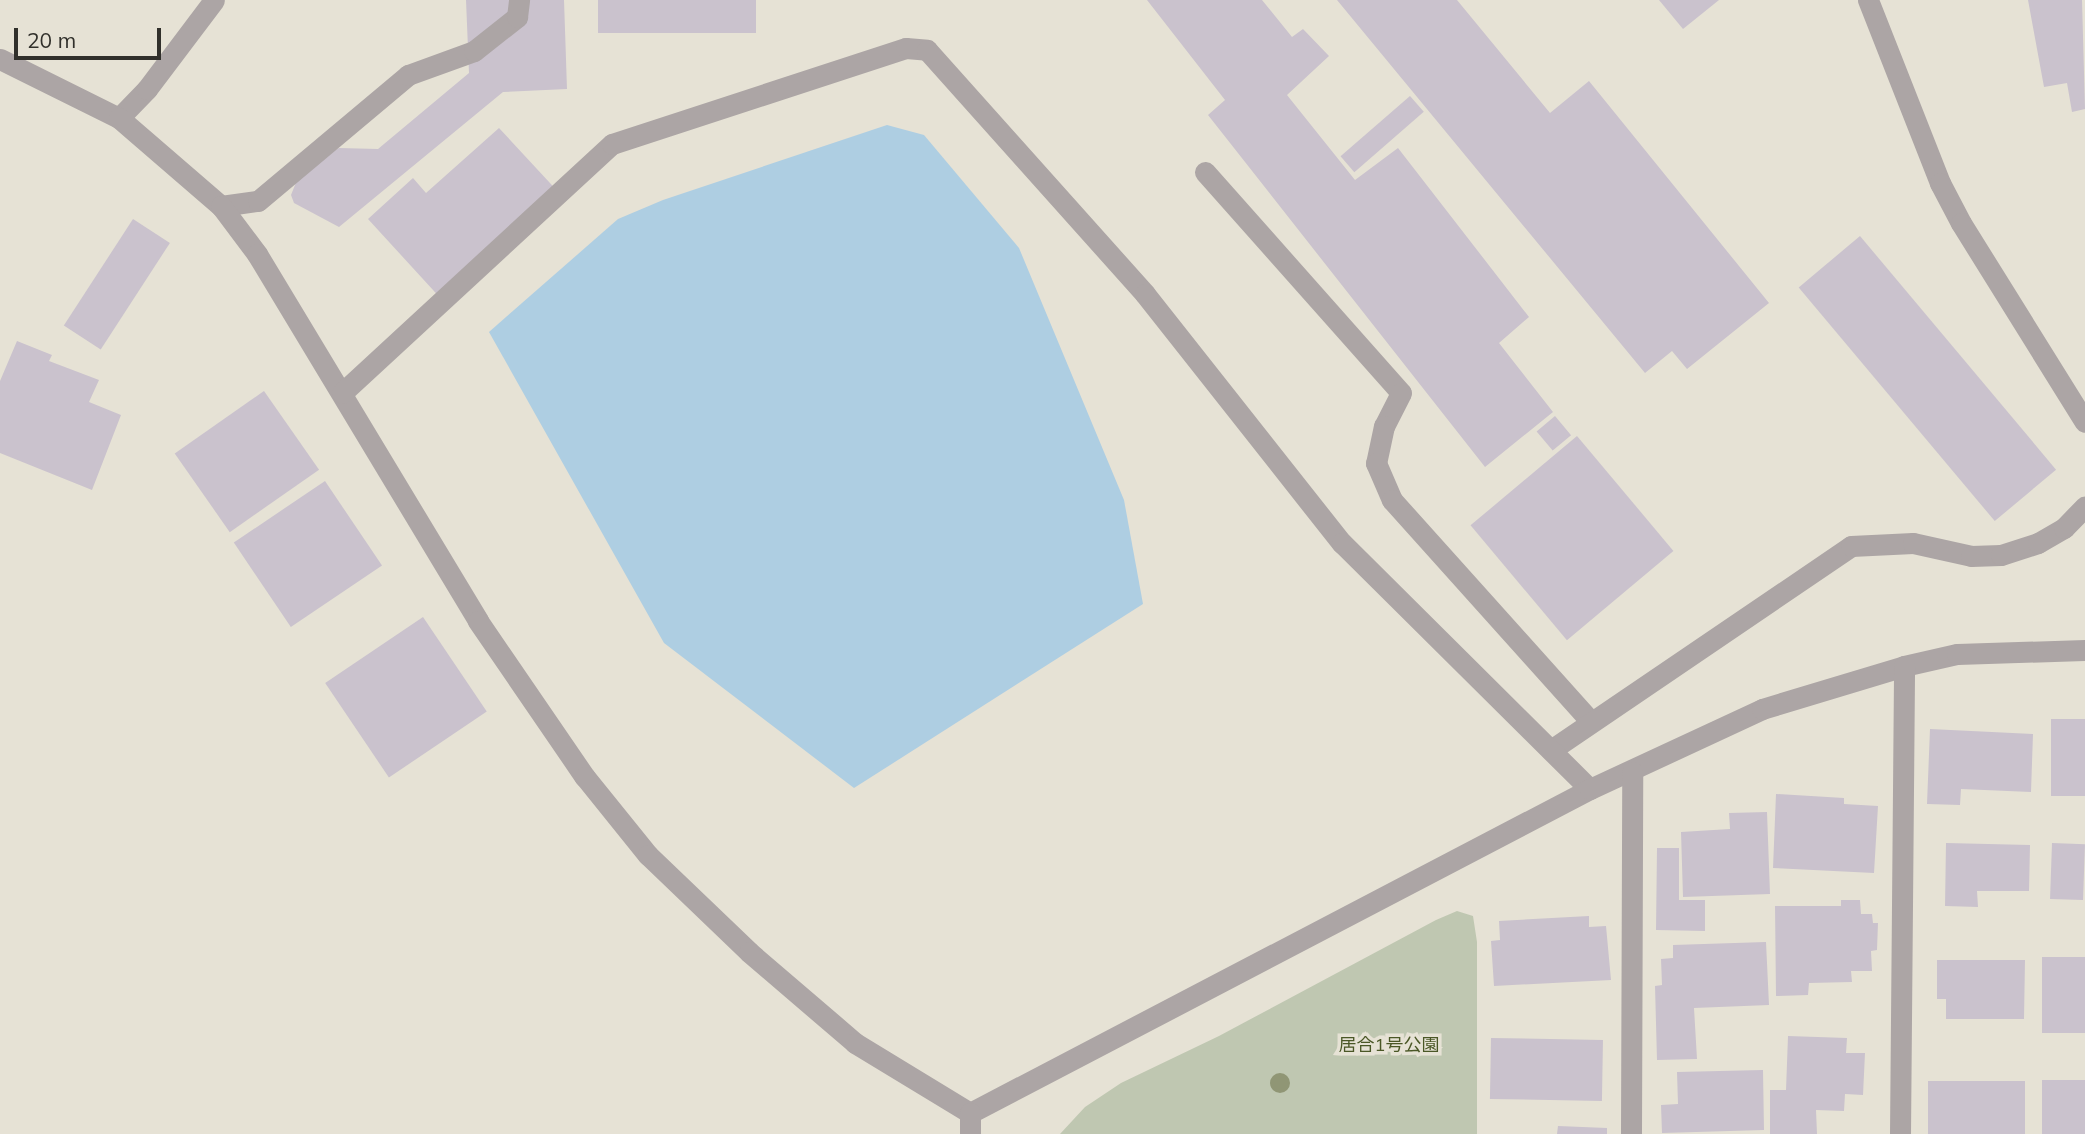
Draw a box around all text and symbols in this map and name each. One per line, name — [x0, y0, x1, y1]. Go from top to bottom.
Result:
scale bar — [18, 14, 164, 58]
text: 20 m — [27, 27, 76, 53]
park label: 居合1号公園 — [1339, 1034, 1439, 1056]

